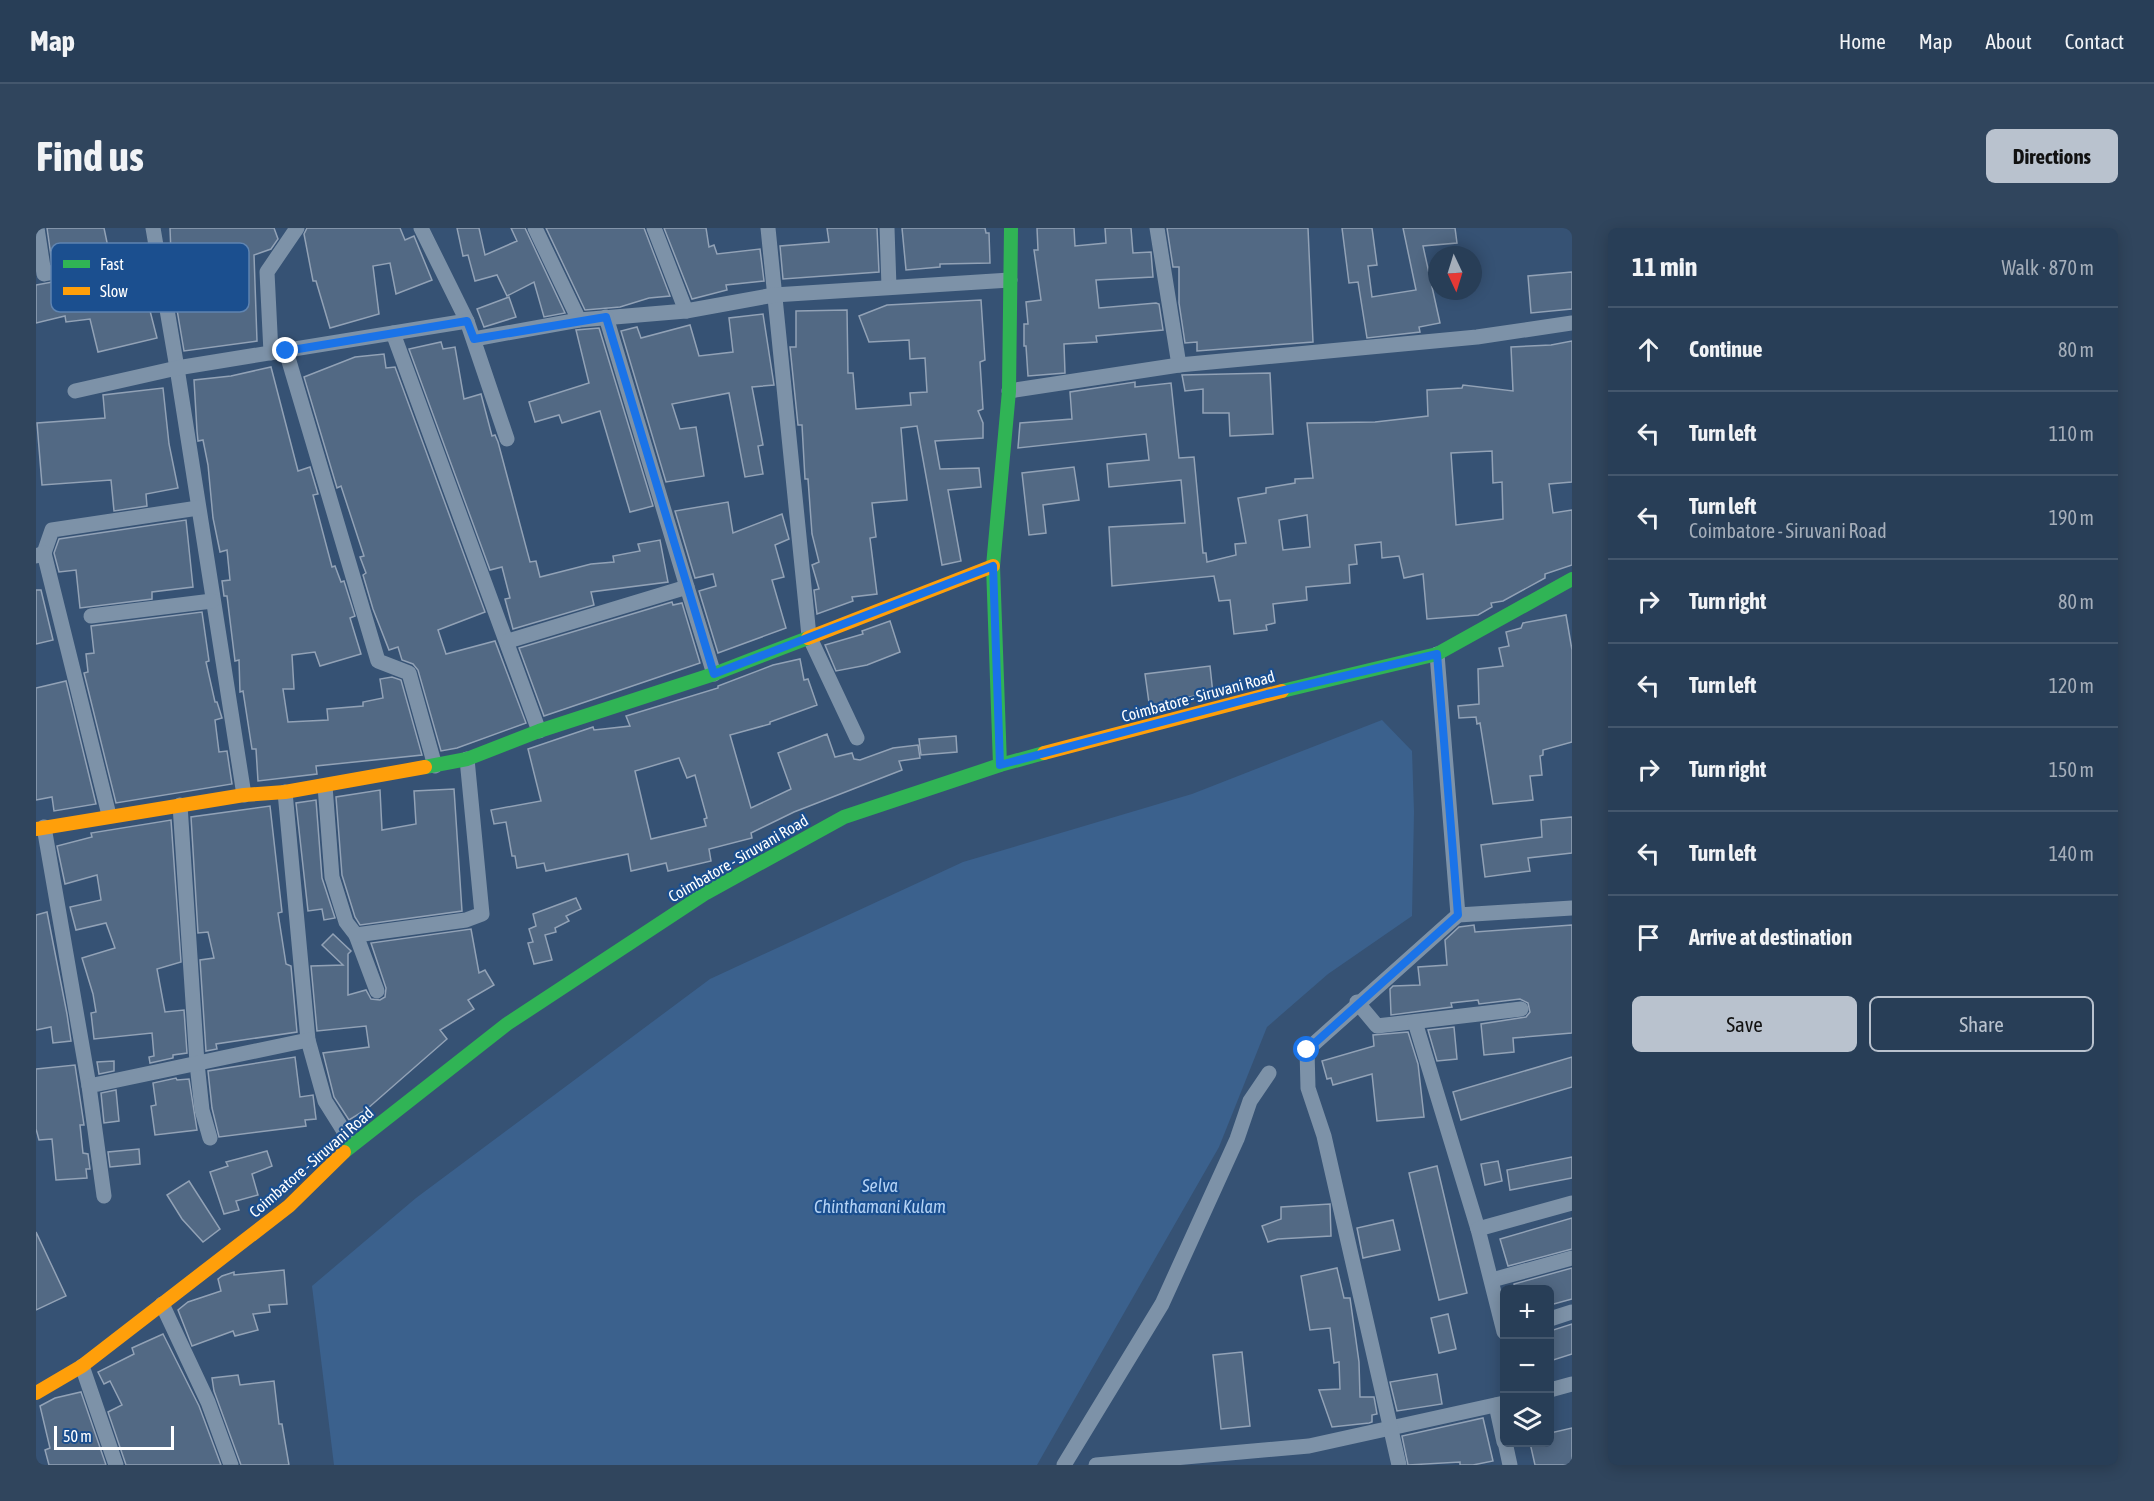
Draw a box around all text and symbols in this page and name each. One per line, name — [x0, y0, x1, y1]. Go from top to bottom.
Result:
text: Map — [30, 25, 75, 57]
text: Home — [1839, 29, 1886, 53]
text: Map — [1919, 29, 1953, 53]
text: About — [1986, 29, 2032, 53]
text: Contact — [2065, 29, 2124, 53]
button: Directions — [1986, 129, 2118, 183]
text: Find us — [36, 132, 144, 180]
legend — [51, 243, 249, 312]
north arrow — [1428, 246, 1482, 300]
text: 11 min — [1632, 252, 1697, 282]
text: Fast — [100, 255, 124, 273]
text: Walk · 870 m — [2002, 256, 2094, 279]
text: Slow — [100, 282, 128, 300]
icon: ahead — [1632, 333, 1665, 366]
text: Continue — [1689, 336, 1763, 362]
route end — [272, 337, 298, 363]
text: 80 m — [2058, 338, 2094, 361]
icon: left — [1632, 417, 1665, 450]
text: Turn left — [1689, 420, 1756, 446]
text: 110 m — [2049, 422, 2094, 445]
text: Turn left — [1689, 493, 1756, 519]
icon: left — [1632, 501, 1665, 534]
text: 190 m — [2049, 506, 2094, 529]
text: Coimbatore - Siruvani Road — [1689, 519, 1887, 542]
icon: right — [1632, 585, 1665, 618]
text: Turn right — [1689, 588, 1766, 614]
text: 80 m — [2058, 590, 2094, 613]
street label: Coimbatore - Siruvani Road — [1119, 667, 1277, 725]
icon: left — [1632, 669, 1665, 702]
text: Turn left — [1689, 672, 1756, 698]
text: 120 m — [2049, 674, 2094, 697]
icon: right — [1632, 753, 1665, 786]
text: Turn right — [1689, 756, 1766, 782]
text: 150 m — [2049, 758, 2094, 781]
street label: Coimbatore - Siruvani Road — [665, 811, 811, 905]
icon: left — [1632, 837, 1665, 870]
text: Turn left — [1689, 840, 1756, 866]
text: 140 m — [2049, 842, 2094, 865]
icon: arrive — [1632, 921, 1665, 954]
text: Arrive at destination — [1689, 924, 1852, 950]
button: Save — [1632, 996, 1857, 1052]
button: Share — [1869, 996, 2094, 1052]
route start — [1293, 1036, 1319, 1062]
street label: Coimbatore - Siruvani Road — [245, 1103, 377, 1221]
water label: Selva Chinthamani Kulam — [814, 1175, 946, 1217]
map controls — [1500, 1285, 1554, 1447]
button: + — [1500, 1285, 1554, 1339]
button: − — [1500, 1339, 1554, 1393]
button: layers — [1500, 1393, 1554, 1447]
scale bar — [54, 1423, 174, 1450]
text: 50 m — [63, 1427, 92, 1445]

